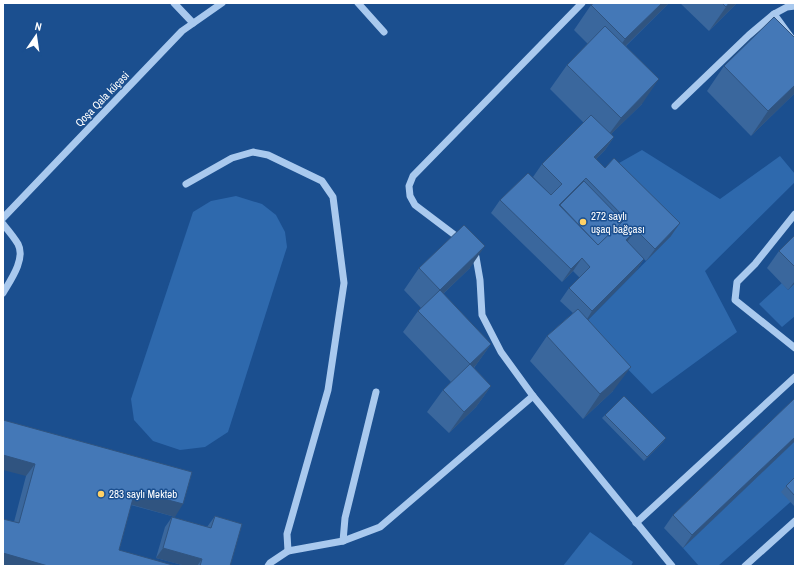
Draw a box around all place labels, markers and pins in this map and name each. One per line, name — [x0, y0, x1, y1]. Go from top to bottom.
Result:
place label: 272 saylı uşaq bağçası — [591, 209, 645, 236]
marker: 272 saylı uşaq bağçası — [578, 217, 588, 227]
place label: 283 saylı Məktəb — [109, 487, 177, 501]
marker: 283 saylı Məktəb — [96, 489, 106, 499]

